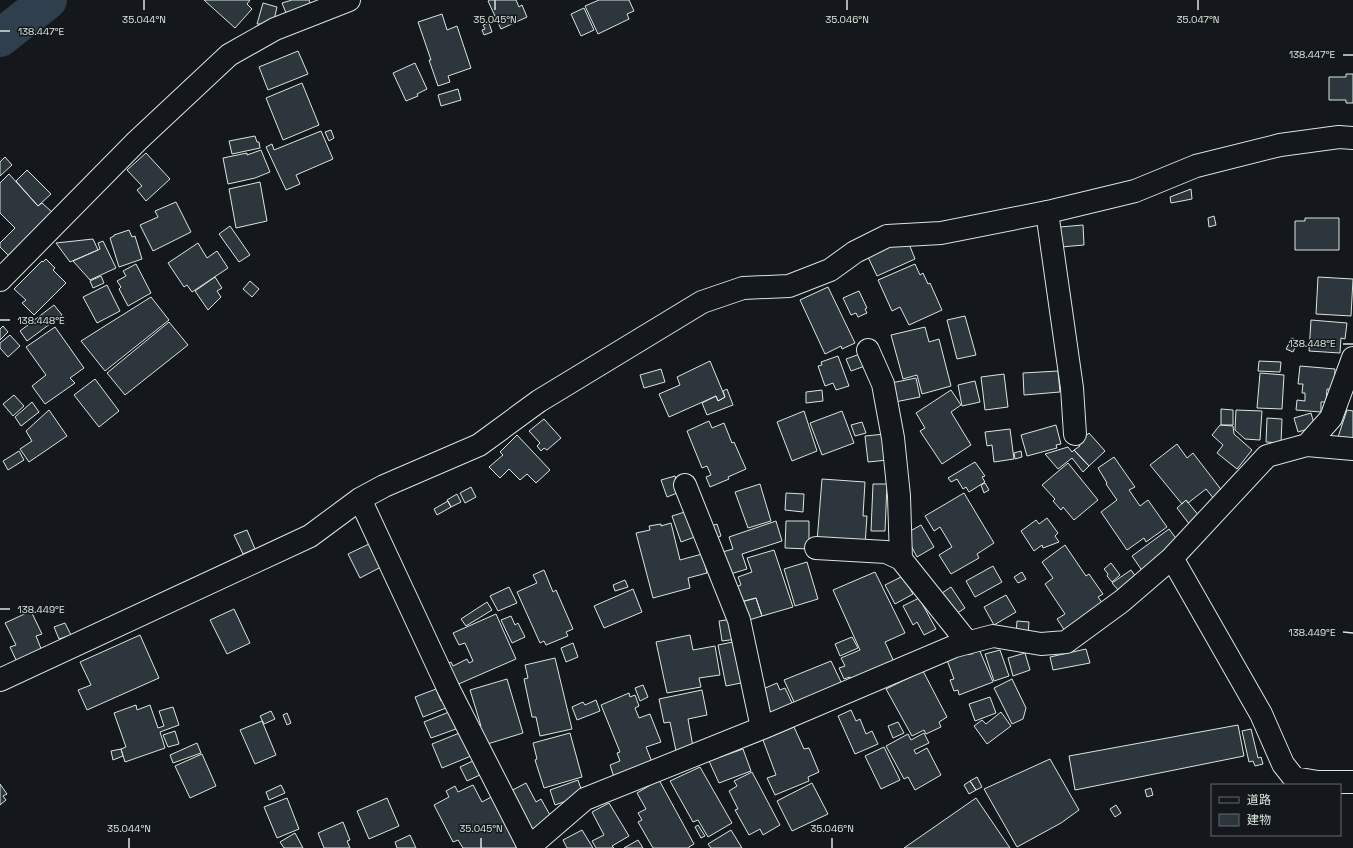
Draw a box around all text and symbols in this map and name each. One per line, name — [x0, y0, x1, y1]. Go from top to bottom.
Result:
text: 35.044°N — [122, 13, 166, 26]
text: 35.045°N — [473, 13, 517, 26]
text: 35.046°N — [825, 13, 869, 26]
text: 35.047°N — [1177, 13, 1219, 26]
text: 138.447°E — [18, 25, 64, 38]
text: 138.447°E — [1289, 48, 1335, 61]
text: 138.448°E — [17, 314, 65, 327]
text: 138.448°E — [1288, 337, 1336, 350]
text: 138.449°E — [17, 603, 65, 616]
text: 138.449°E — [1288, 626, 1336, 639]
legend — [1211, 784, 1341, 836]
text: 道路 — [1247, 792, 1271, 808]
text: 建物 — [1247, 812, 1271, 828]
text: 35.044°N — [107, 822, 151, 835]
text: 35.045°N — [459, 822, 503, 835]
text: 35.046°N — [810, 822, 854, 835]

